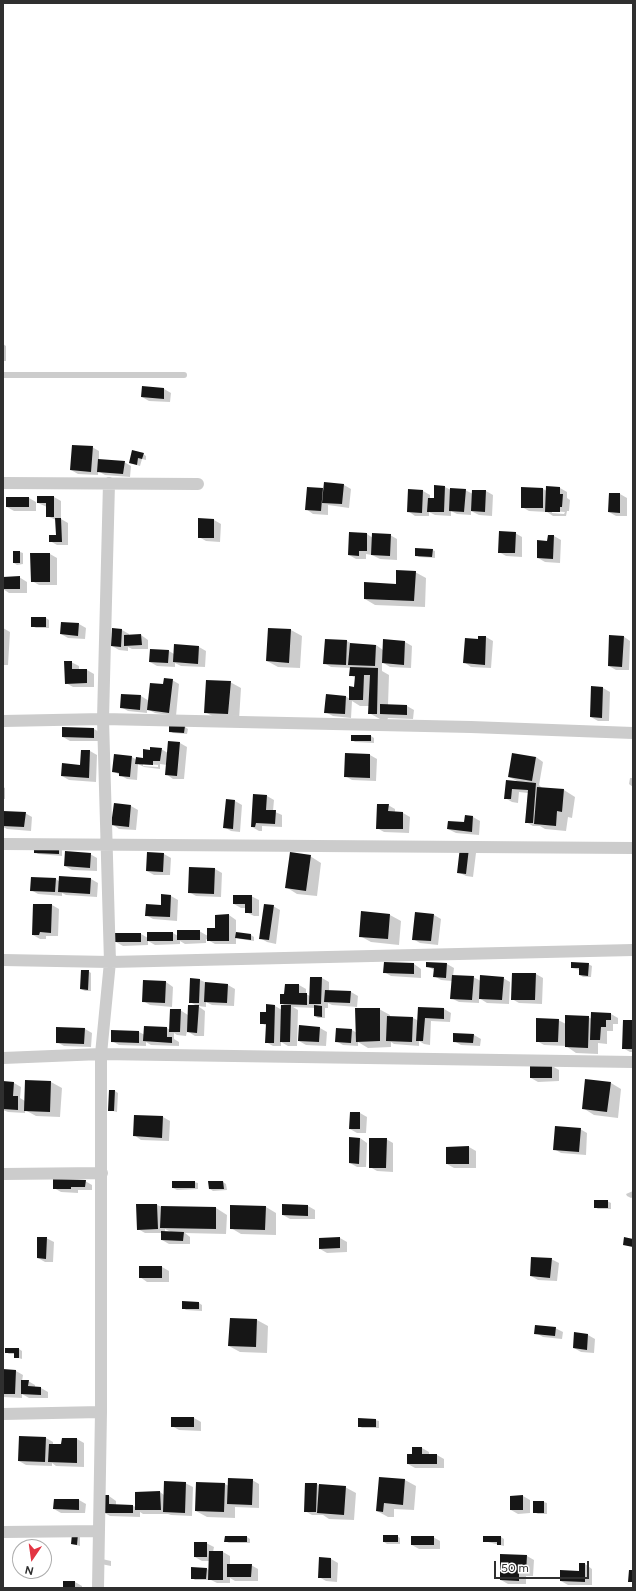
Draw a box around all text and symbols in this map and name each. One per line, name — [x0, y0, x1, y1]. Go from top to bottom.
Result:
north arrow — [12, 1539, 52, 1579]
scale bar — [496, 1553, 591, 1579]
text: 50 m — [501, 1561, 529, 1575]
text: N — [24, 1563, 35, 1577]

